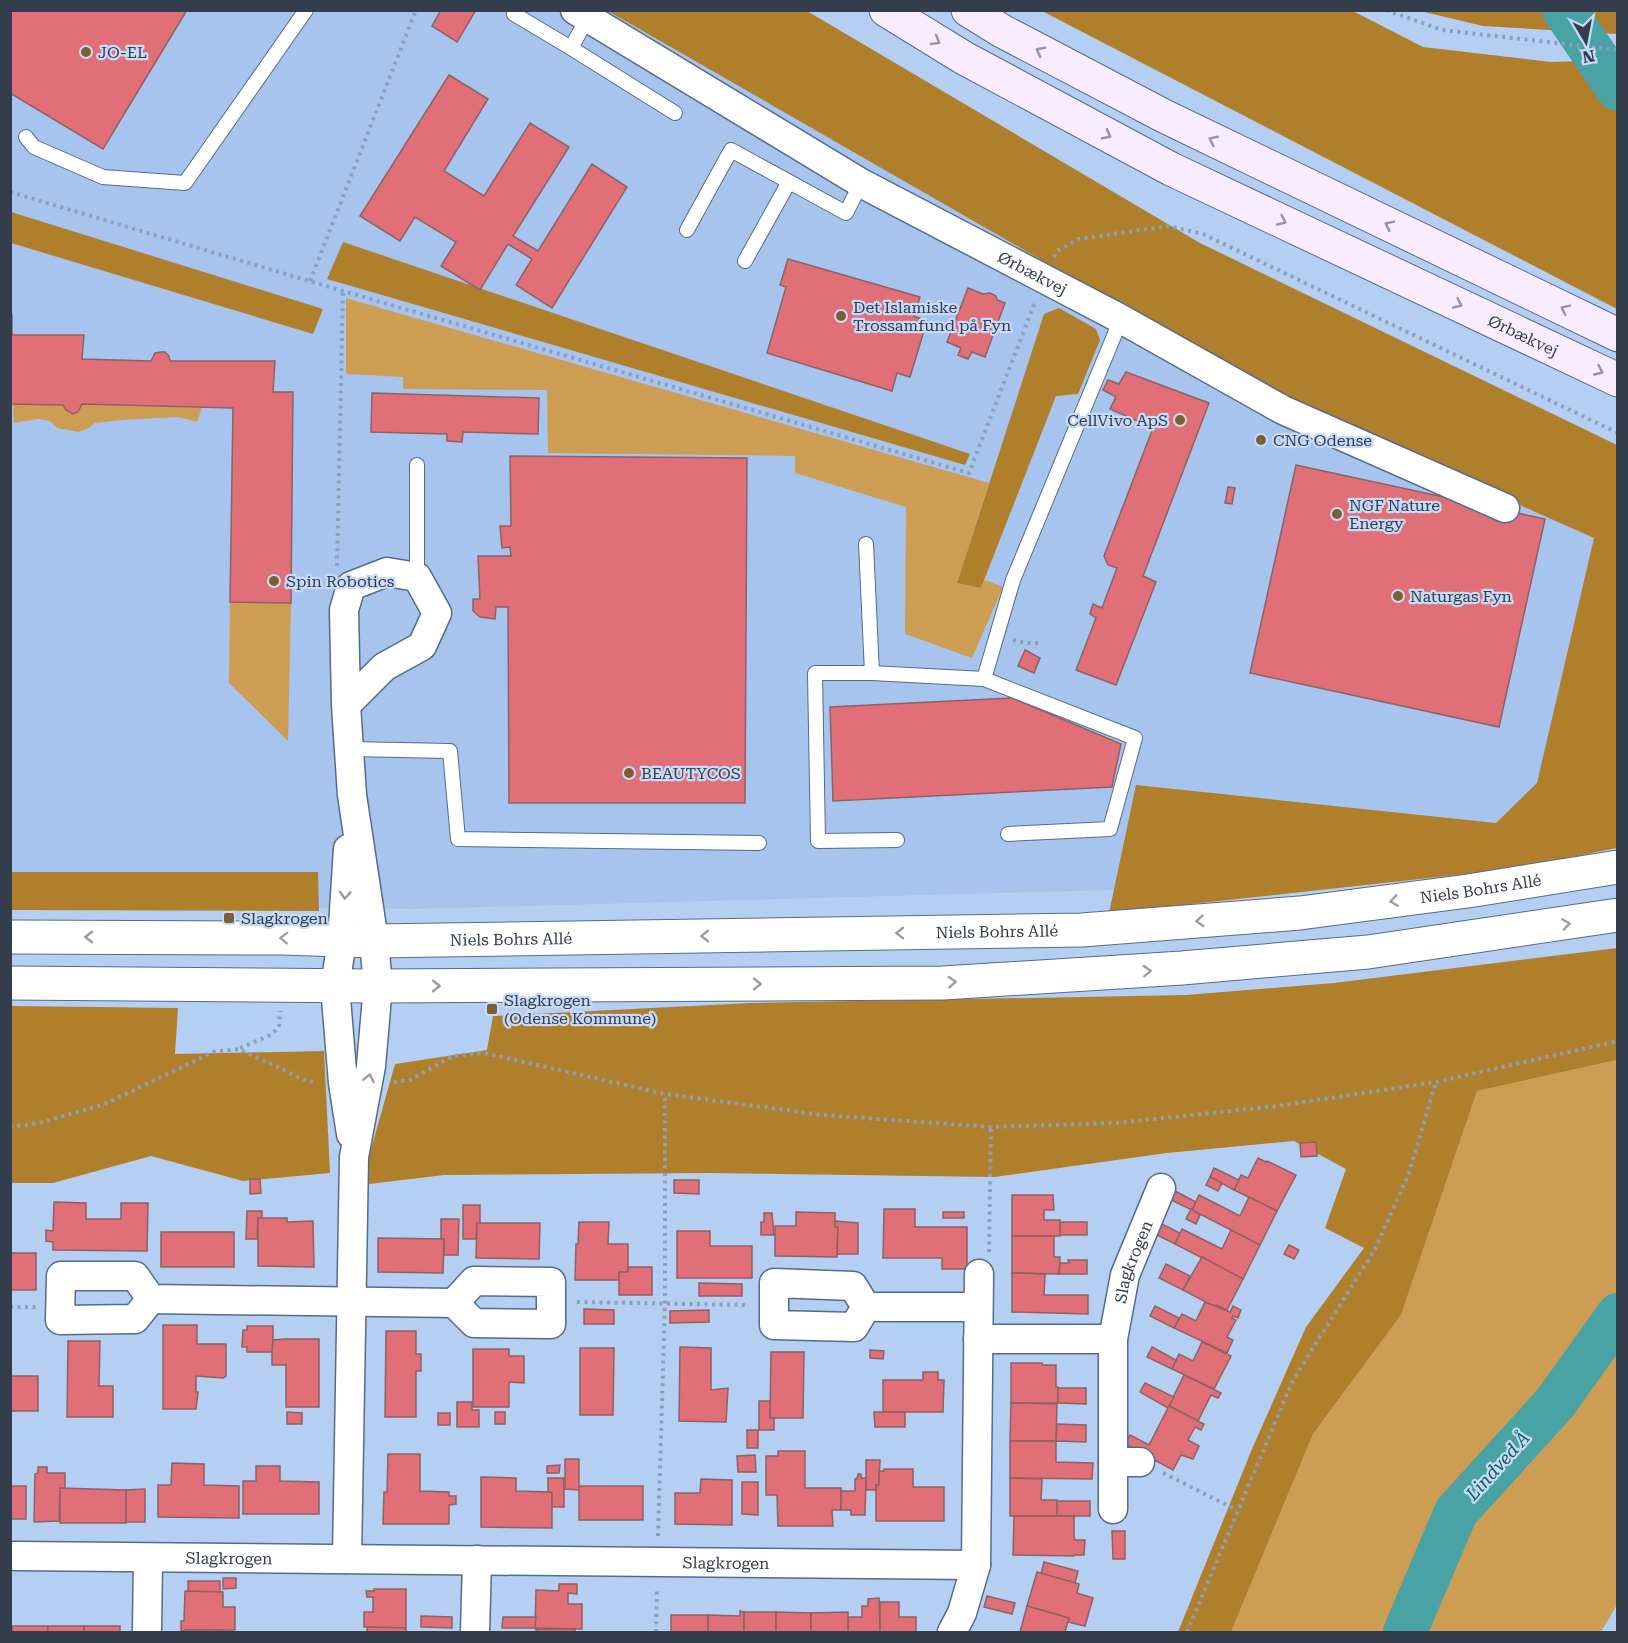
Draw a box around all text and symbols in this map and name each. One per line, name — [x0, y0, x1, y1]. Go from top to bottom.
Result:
north arrow — [1556, 12, 1616, 72]
one-way arrow — [930, 33, 940, 45]
place label: JO-EL — [98, 43, 147, 62]
marker: JO-EL — [79, 45, 93, 59]
text: N — [1581, 46, 1596, 67]
one-way arrow — [1036, 47, 1046, 58]
one-way arrow — [1101, 127, 1112, 139]
one-way arrow — [1209, 136, 1220, 148]
one-way arrow — [1275, 214, 1286, 226]
one-way arrow — [1385, 220, 1396, 232]
street label: Ørbækvej — [995, 247, 1070, 299]
one-way arrow — [1452, 297, 1463, 309]
place label: Det Islamiske Trossamfund på Fyn — [853, 298, 1011, 335]
one-way arrow — [1560, 305, 1571, 317]
marker: Det Islamiske Trossamfund på Fyn — [834, 309, 848, 323]
street label: Ørbækvej — [1485, 311, 1561, 360]
one-way arrow — [1593, 363, 1604, 375]
place label: CellVivo ApS — [1067, 411, 1168, 430]
marker: CellVivo ApS — [1173, 413, 1187, 427]
place label: CNG Odense — [1273, 431, 1372, 450]
marker: CNG Odense — [1254, 433, 1268, 447]
place label: NGF Nature Energy — [1349, 496, 1440, 533]
marker: NGF Nature Energy — [1330, 507, 1344, 521]
place label: Spin Robotics — [286, 572, 395, 591]
marker: Spin Robotics — [267, 574, 281, 588]
place label: Naturgas Fyn — [1410, 587, 1512, 606]
marker: Naturgas Fyn — [1391, 589, 1405, 603]
place label: BEAUTYCOS — [641, 764, 741, 783]
marker: BEAUTYCOS — [622, 766, 636, 780]
street label: Niels Bohrs Allé — [1419, 870, 1543, 907]
one-way arrow — [339, 890, 352, 900]
one-way arrow — [1389, 894, 1398, 906]
place label: Slagkrogen — [241, 909, 328, 928]
marker: Slagkrogen — [222, 911, 236, 925]
one-way arrow — [1195, 914, 1204, 927]
one-way arrow — [1562, 918, 1571, 930]
street label: Niels Bohrs Allé — [935, 921, 1058, 942]
one-way arrow — [896, 926, 905, 939]
street label: Niels Bohrs Allé — [450, 929, 573, 950]
one-way arrow — [701, 930, 710, 942]
one-way arrow — [84, 931, 93, 943]
one-way arrow — [279, 932, 288, 945]
one-way arrow — [1142, 964, 1151, 977]
one-way arrow — [948, 976, 957, 989]
one-way arrow — [753, 978, 762, 990]
one-way arrow — [432, 980, 441, 992]
place label: Slagkrogen (Odense Kommune) — [504, 991, 656, 1028]
marker: Slagkrogen (Odense Kommune) — [485, 1002, 499, 1016]
one-way arrow — [362, 1074, 375, 1084]
street label: Slagkrogen — [1111, 1218, 1157, 1305]
water label: Lindved Å — [1461, 1427, 1534, 1505]
street label: Slagkrogen — [185, 1549, 273, 1568]
street label: Slagkrogen — [682, 1553, 769, 1573]

